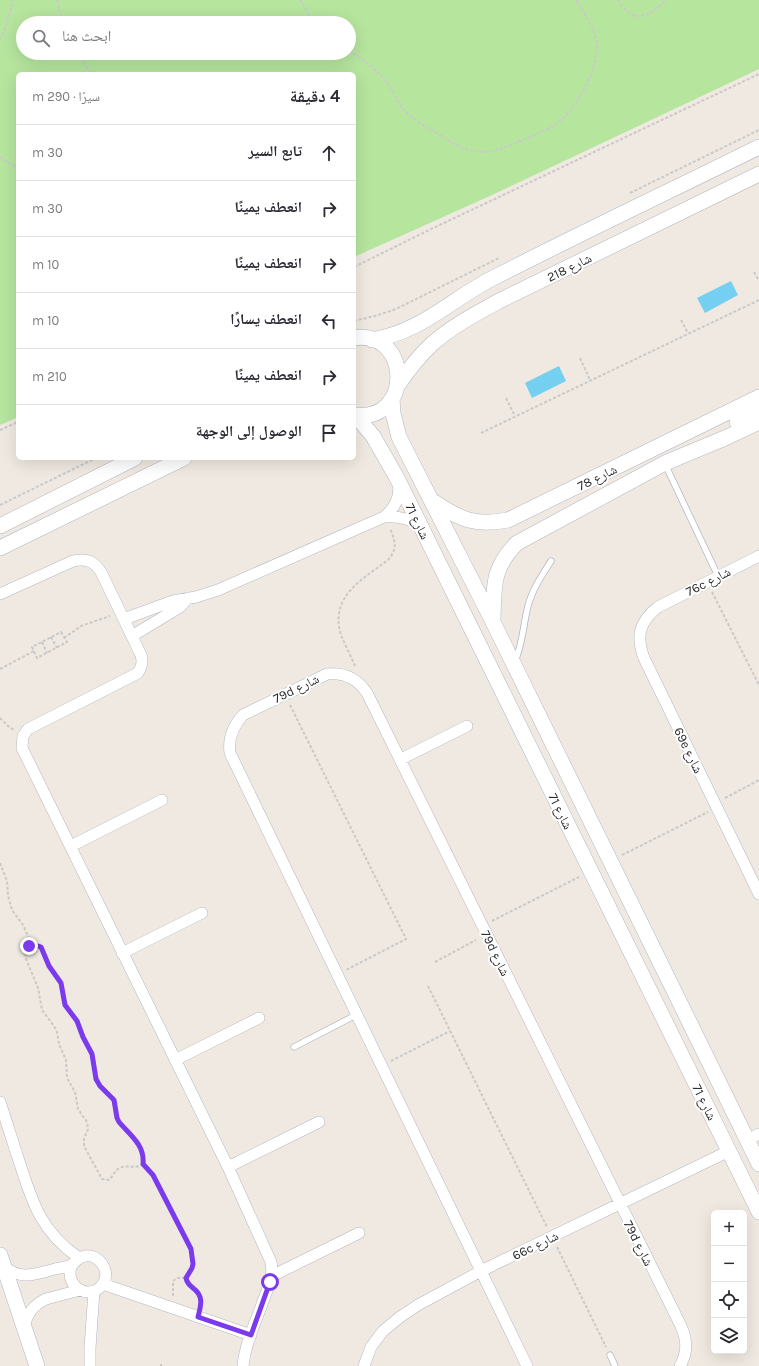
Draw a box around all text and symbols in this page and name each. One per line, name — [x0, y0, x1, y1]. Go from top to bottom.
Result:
search box — [16, 16, 356, 60]
icon: search — [30, 27, 52, 49]
text: ابحث هنا — [62, 27, 111, 45]
text: 4 دقيقة — [290, 86, 340, 106]
text: سيرًا · 290 m — [32, 89, 100, 104]
text: تابع السير — [248, 142, 302, 160]
icon: ahead — [318, 142, 340, 164]
text: 30 m — [32, 145, 63, 160]
text: انعطف يمينًا — [235, 198, 302, 216]
icon: right — [318, 198, 340, 220]
text: 30 m — [32, 201, 63, 216]
street label: شارع 218 — [545, 250, 595, 286]
text: انعطف يمينًا — [235, 254, 302, 272]
icon: right — [318, 254, 340, 276]
text: 10 m — [32, 257, 59, 272]
text: انعطف يسارًا — [230, 310, 302, 328]
icon: left — [318, 310, 340, 332]
text: 10 m — [32, 313, 59, 328]
text: انعطف يمينًا — [235, 366, 302, 384]
icon: right — [318, 366, 340, 388]
text: 210 m — [32, 369, 67, 384]
text: الوصول إلى الوجهة — [196, 422, 302, 440]
icon: arrive — [318, 422, 340, 444]
street label: شارع 78 — [575, 462, 620, 495]
street label: شارع 71 — [401, 501, 433, 543]
street label: 76c شارع — [683, 564, 734, 601]
street label: 79d شارع — [271, 671, 322, 708]
street label: 69e شارع — [669, 725, 706, 777]
street label: شارع 71 — [544, 791, 576, 833]
street label: 79d شارع — [476, 928, 513, 979]
route end — [20, 937, 38, 955]
street label: شارع 71 — [688, 1082, 720, 1124]
map controls — [711, 1210, 747, 1354]
button: + — [711, 1210, 747, 1246]
street label: 79d شارع — [619, 1218, 656, 1269]
street label: 66c شارع — [510, 1228, 562, 1265]
button: − — [711, 1246, 747, 1282]
route start — [261, 1273, 279, 1291]
button: locate — [711, 1282, 747, 1318]
button: layers — [711, 1318, 747, 1354]

